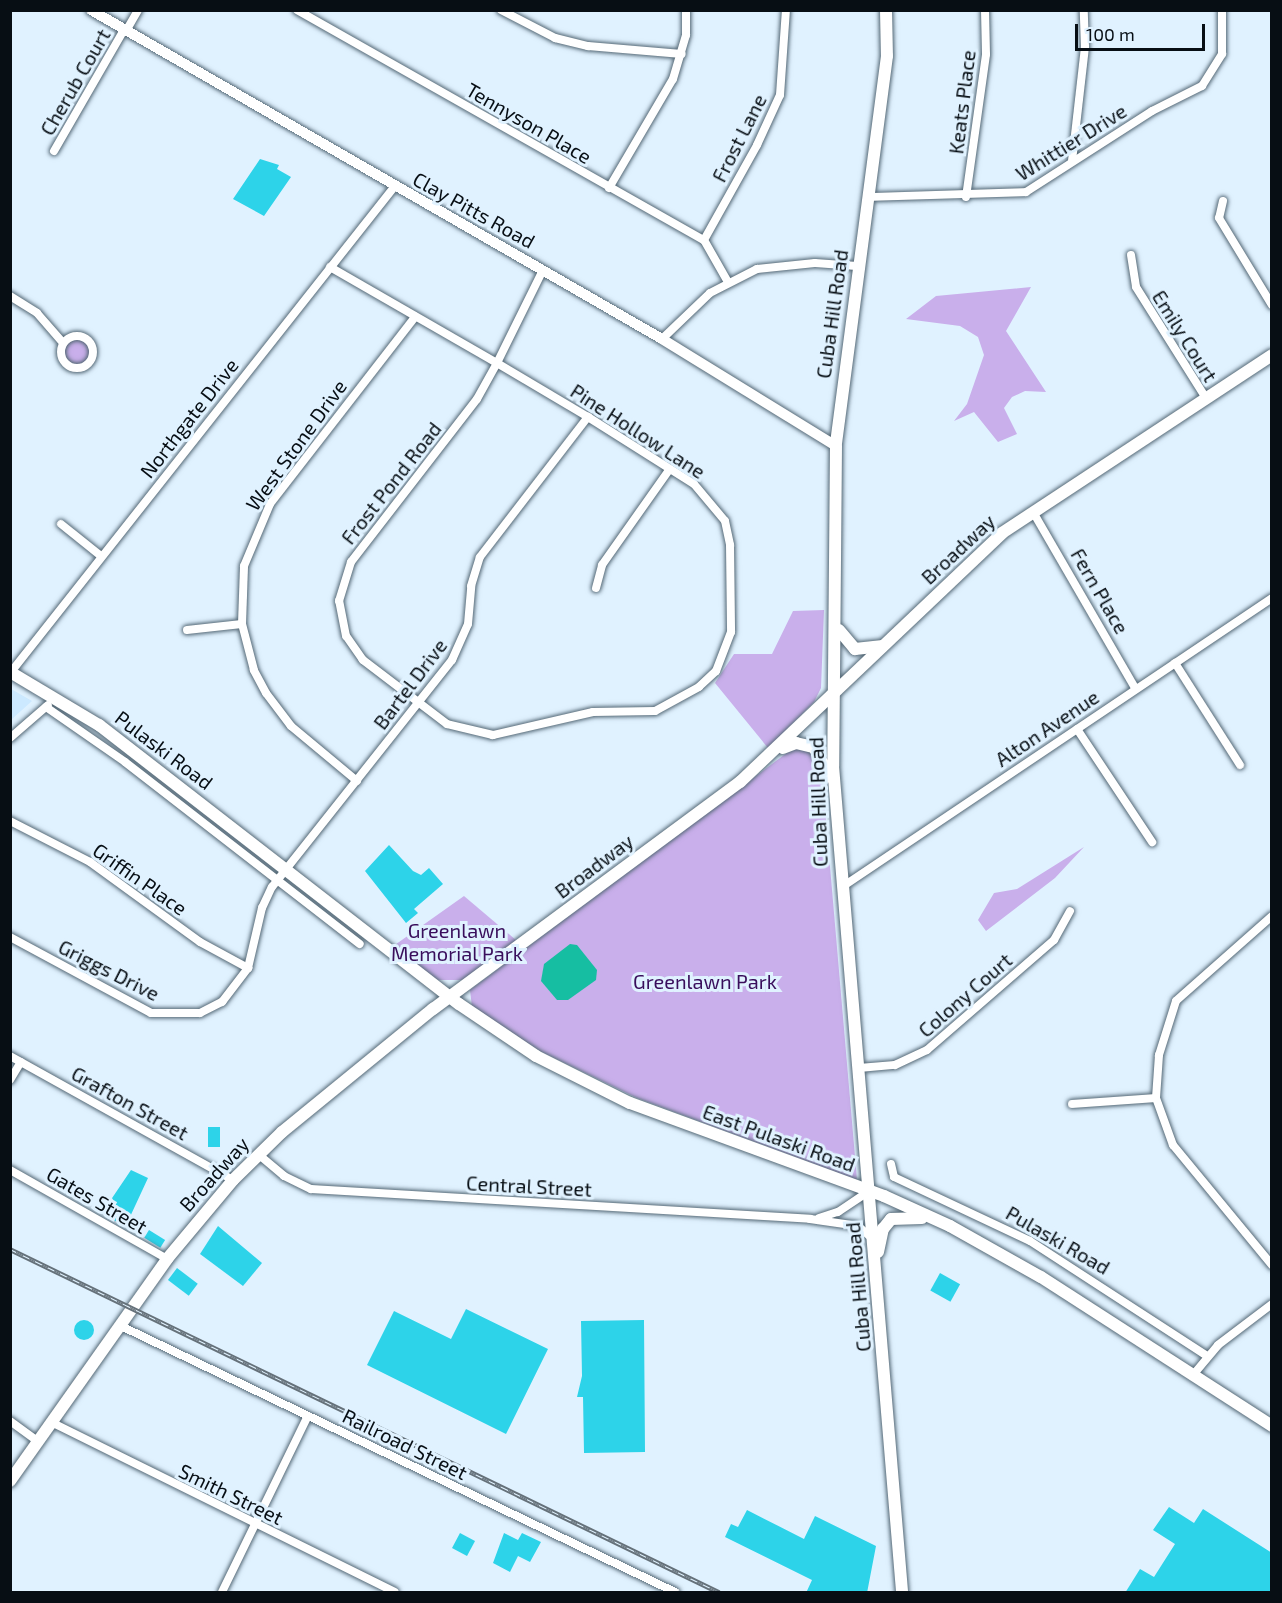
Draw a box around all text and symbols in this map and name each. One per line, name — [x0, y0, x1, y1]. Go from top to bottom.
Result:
scale bar — [1078, 12, 1208, 50]
text: 100 m — [1086, 23, 1135, 45]
street label: Cherub Court — [35, 25, 115, 139]
street label: Keats Place — [944, 49, 980, 155]
street label: Tennyson Place — [462, 77, 596, 169]
street label: Frost Lane — [707, 90, 771, 186]
street label: Whittier Drive — [1011, 98, 1131, 186]
street label: Clay Pitts Road — [409, 167, 539, 253]
street label: Cuba Hill Road — [811, 248, 853, 380]
street label: Emily Court — [1147, 286, 1223, 386]
street label: Northgate Drive — [135, 353, 243, 483]
street label: West Stone Drive — [240, 375, 352, 515]
street label: Pine Hollow Lane — [566, 378, 710, 484]
street label: Frost Pond Road — [336, 417, 446, 549]
street label: Broadway — [916, 509, 1000, 589]
street label: Fern Place — [1066, 544, 1134, 638]
street label: Bartel Drive — [368, 634, 452, 734]
street label: Alton Avenue — [990, 684, 1104, 772]
street label: Pulaski Road — [110, 706, 218, 794]
street label: Cuba Hill Road — [804, 736, 832, 868]
street label: Broadway — [550, 829, 638, 903]
street label: Griffin Place — [88, 838, 192, 920]
park label: Greenlawn Memorial Park — [391, 919, 523, 966]
street label: Griggs Drive — [55, 934, 163, 1006]
street label: Colony Court — [913, 948, 1017, 1042]
park label: Greenlawn Park — [633, 969, 777, 993]
street label: Grafton Street — [67, 1061, 193, 1145]
street label: East Pulaski Road — [700, 1099, 858, 1177]
street label: Broadway — [174, 1132, 254, 1216]
street label: Gates Street — [42, 1162, 152, 1238]
street label: Central Street — [465, 1171, 593, 1201]
street label: Pulaski Road — [1002, 1201, 1114, 1279]
street label: Cuba Hill Road — [840, 1221, 876, 1353]
street label: Railroad Street — [339, 1403, 471, 1485]
street label: Smith Street — [175, 1458, 287, 1530]

